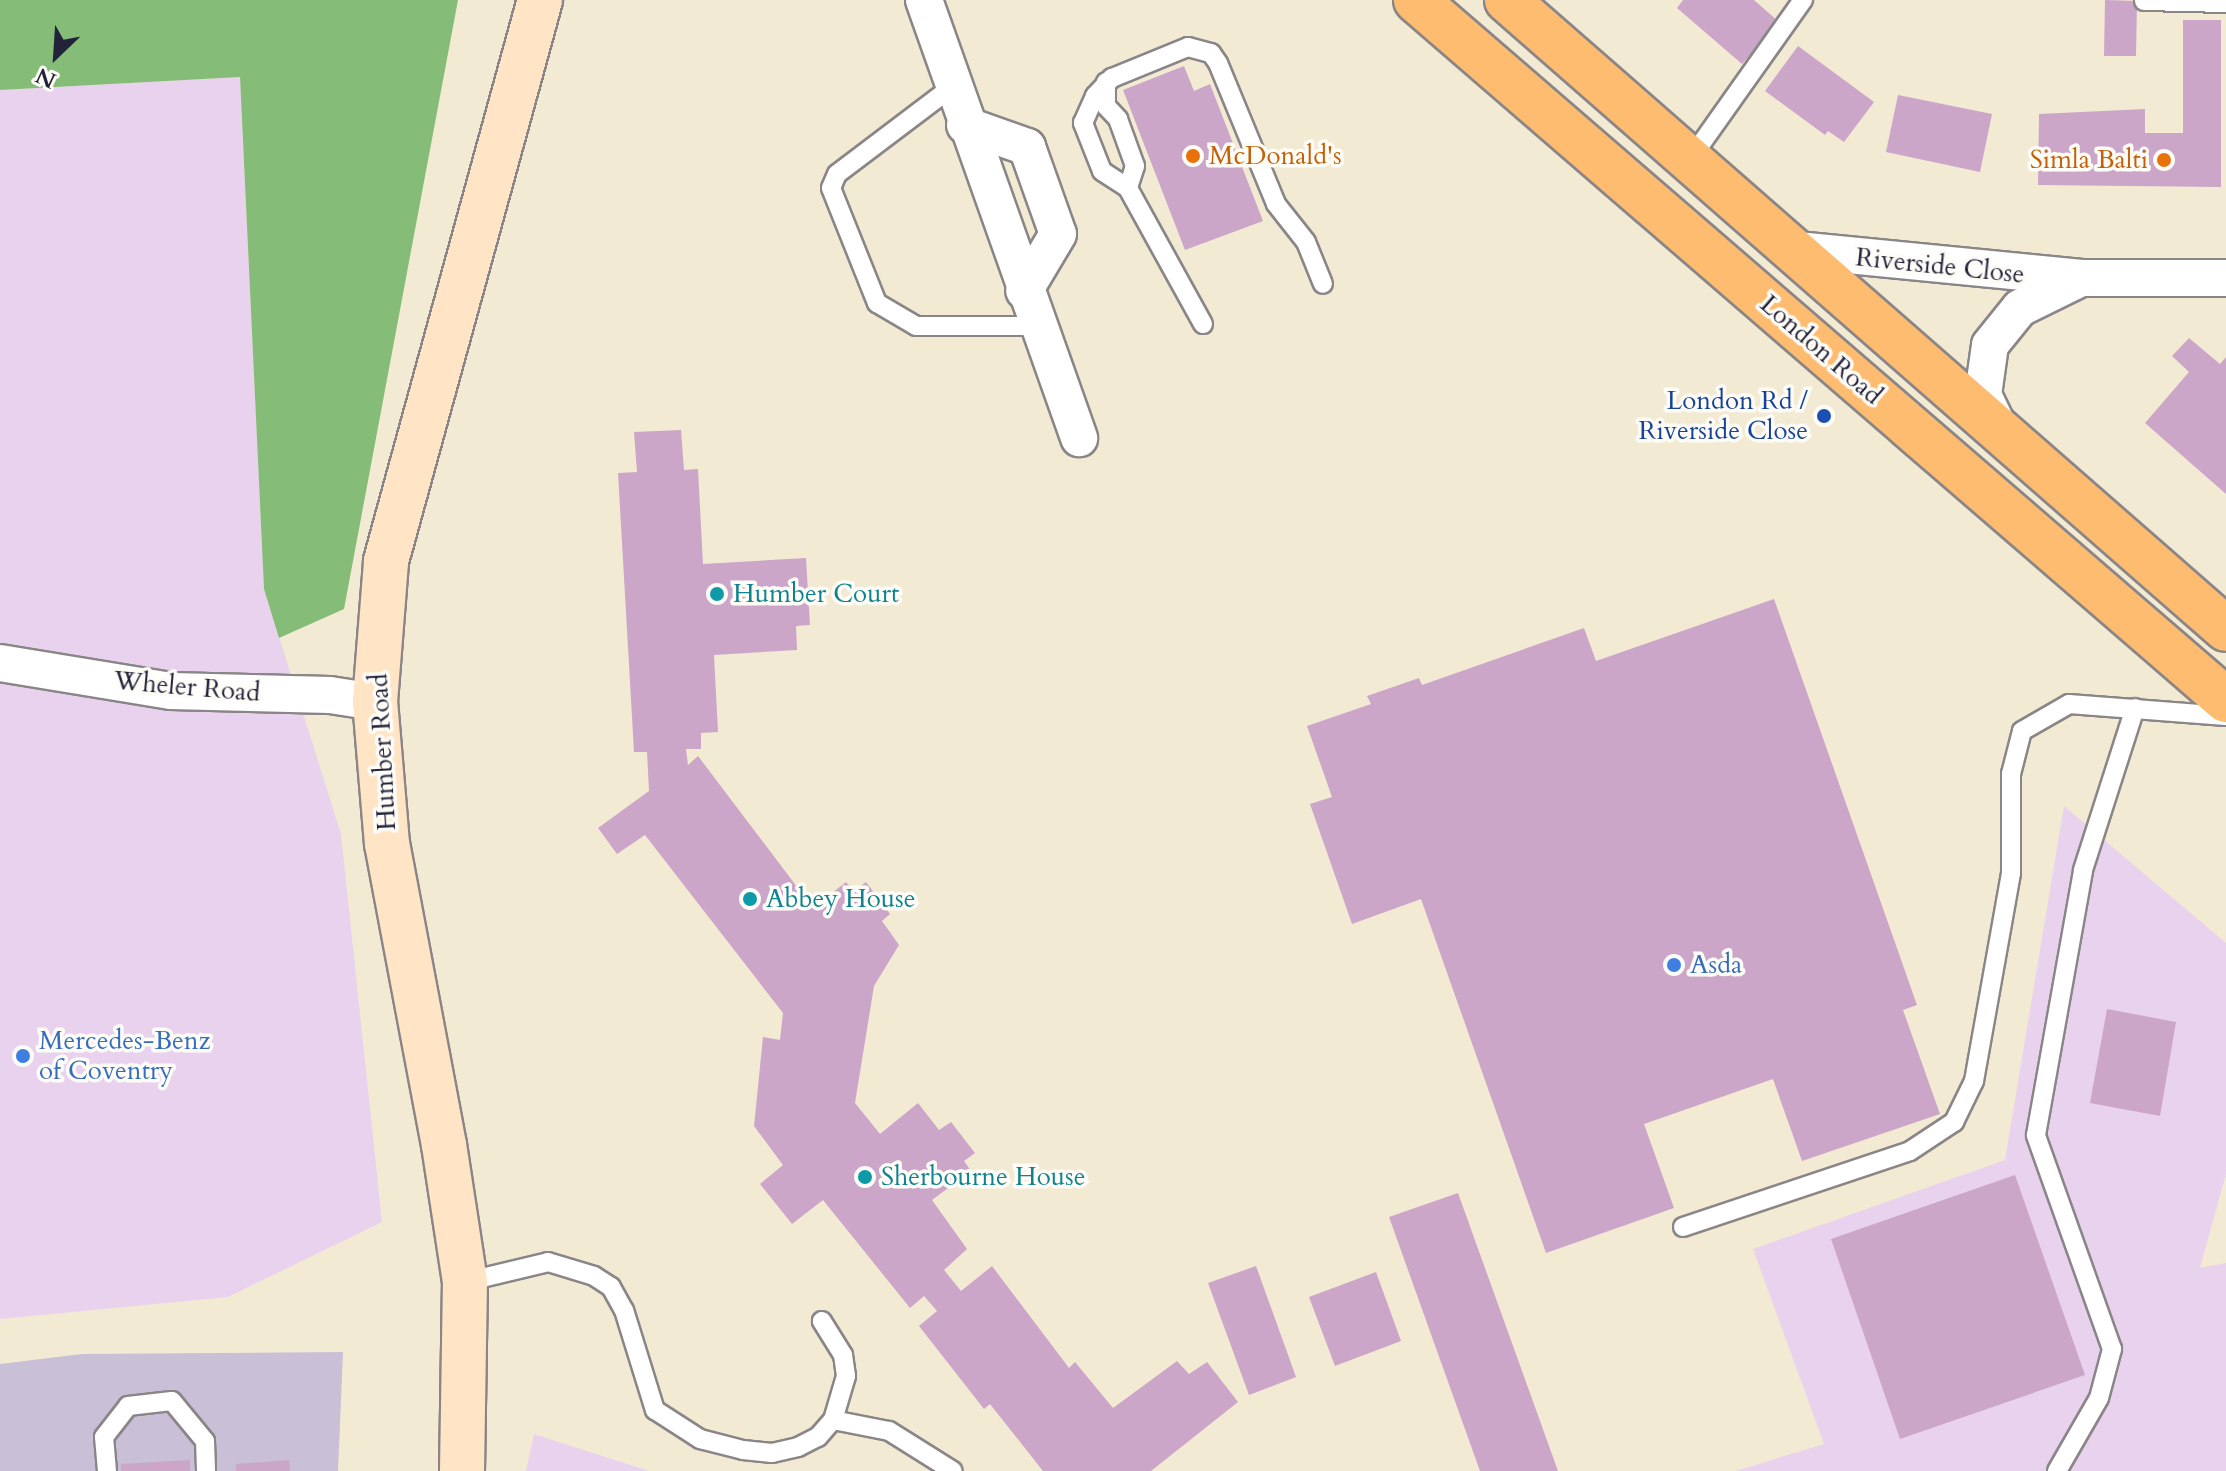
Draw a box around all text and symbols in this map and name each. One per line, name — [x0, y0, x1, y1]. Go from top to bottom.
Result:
north arrow — [16, 16, 96, 96]
text: N — [31, 60, 61, 95]
place label: McDonald's — [1209, 140, 1342, 172]
place label: Simla Balti — [2030, 144, 2148, 176]
marker: McDonald's — [1184, 147, 1202, 165]
marker: Simla Balti — [2155, 151, 2173, 169]
street label: Riverside Close — [1854, 242, 2026, 290]
street label: London Road — [1754, 289, 1888, 411]
place label: London Rd / Riverside Close — [1639, 385, 1808, 446]
marker: London Rd / Riverside Close — [1815, 407, 1833, 425]
place label: Humber Court — [733, 578, 899, 610]
marker: Humber Court — [708, 585, 726, 603]
street label: Wheler Road — [113, 665, 261, 709]
street label: Humber Road — [363, 673, 403, 831]
place label: Abbey House — [766, 883, 915, 915]
marker: Abbey House — [741, 890, 759, 908]
place label: Asda — [1690, 949, 1742, 981]
marker: Asda — [1665, 956, 1683, 974]
place label: Mercedes-Benz of Coventry — [39, 1025, 210, 1086]
marker: Mercedes-Benz of Coventry — [14, 1047, 32, 1065]
place label: Sherbourne House — [881, 1161, 1085, 1193]
marker: Sherbourne House — [856, 1168, 874, 1186]

